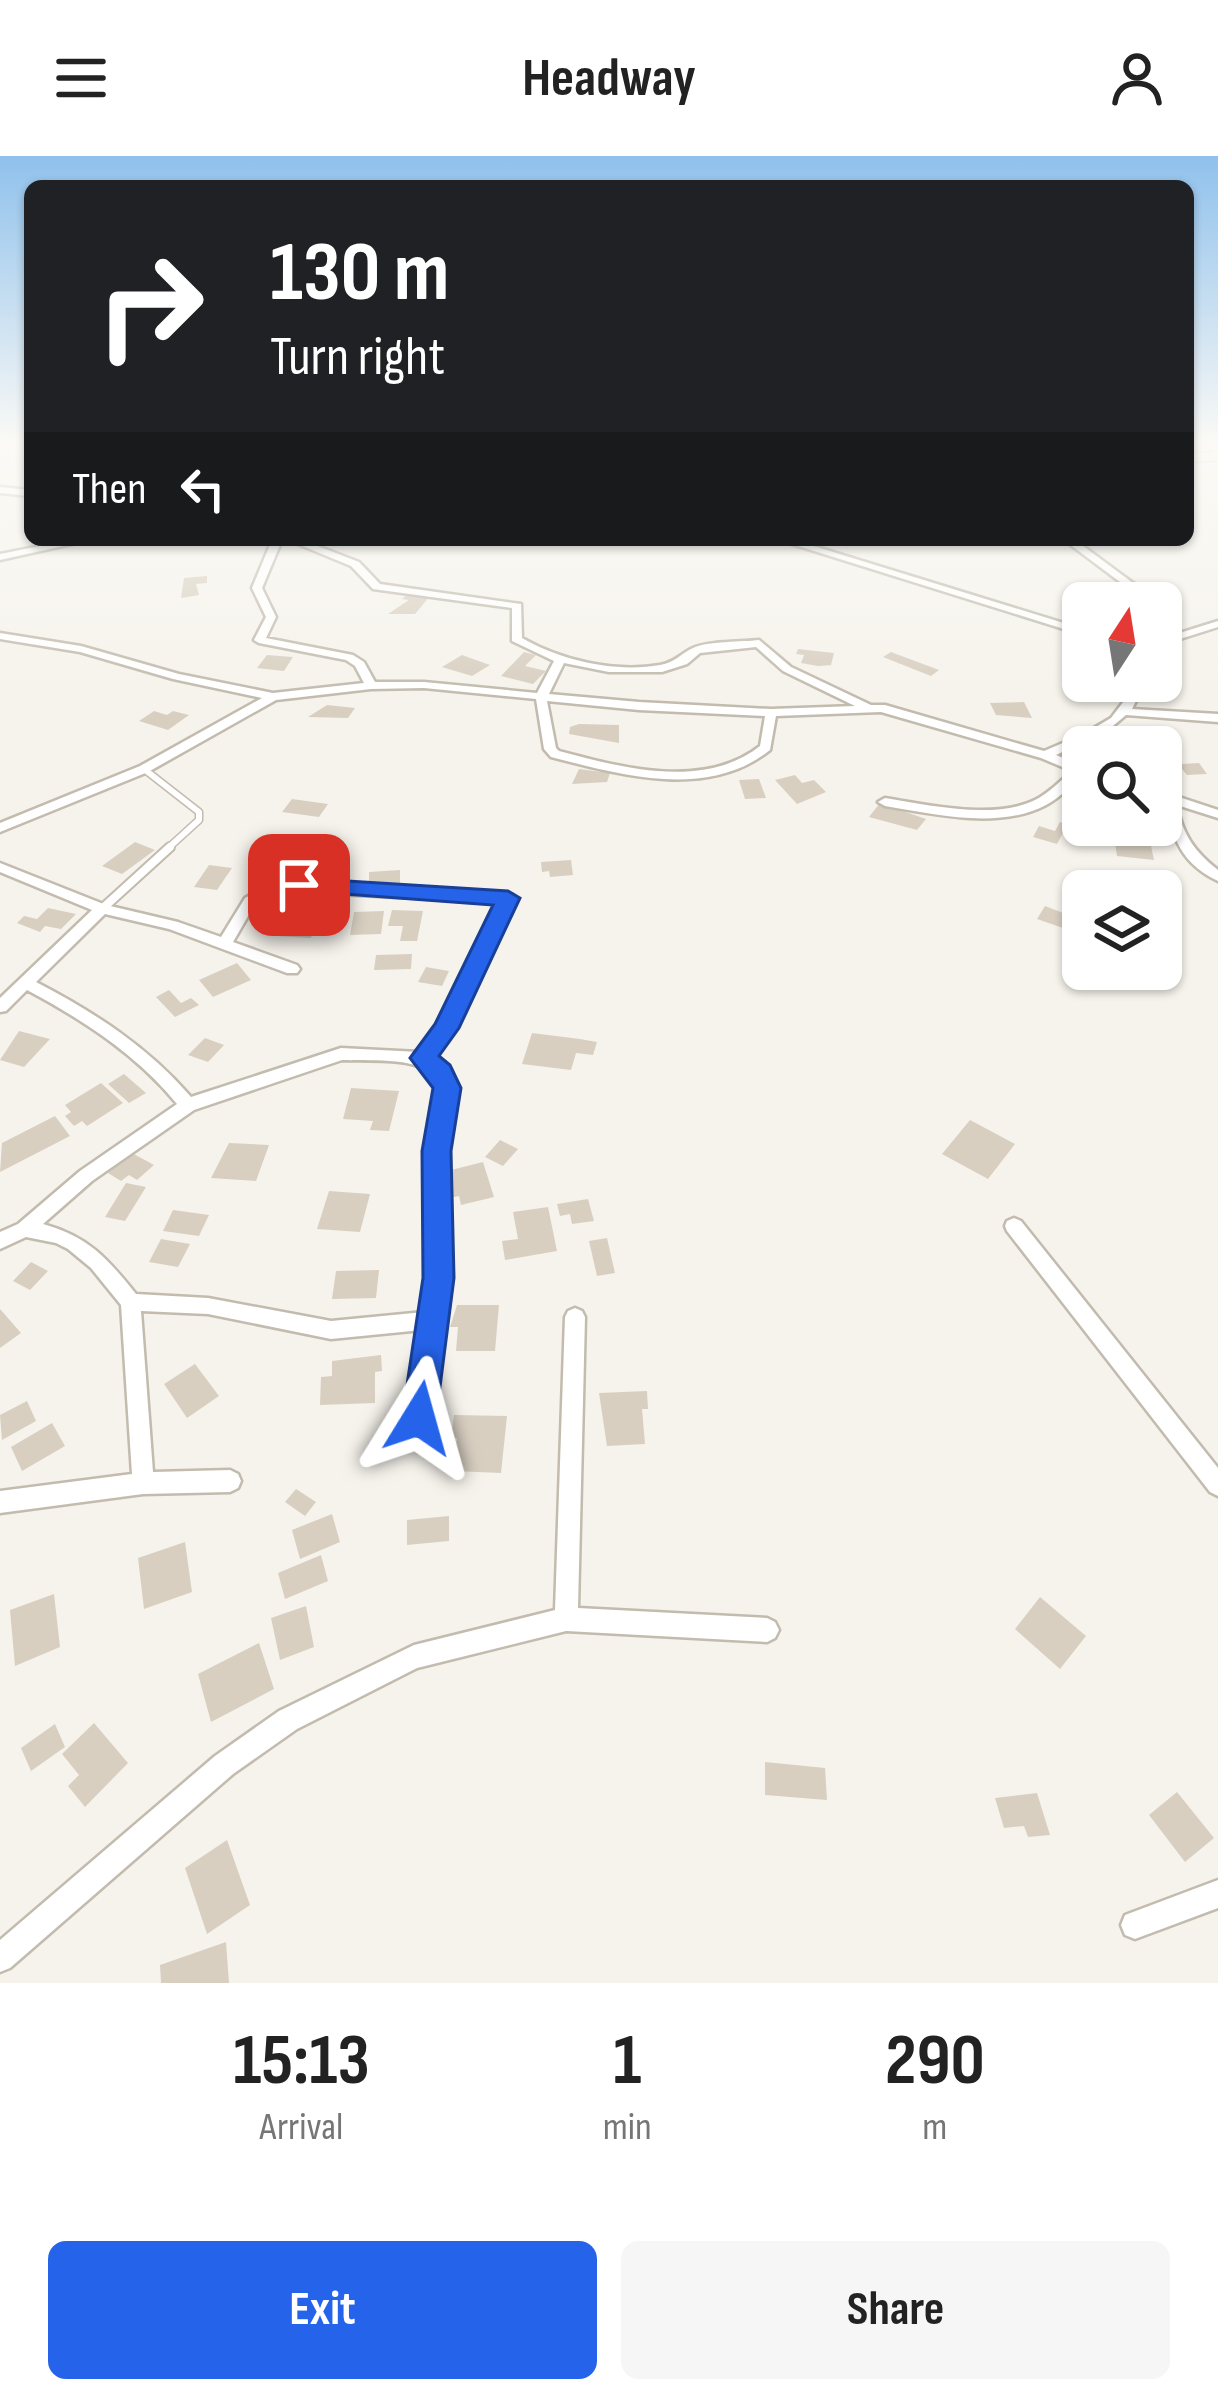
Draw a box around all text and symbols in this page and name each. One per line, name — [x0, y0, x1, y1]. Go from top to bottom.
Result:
icon: menu — [48, 45, 114, 111]
icon: person — [1104, 45, 1170, 111]
text: Headway — [522, 46, 696, 111]
text: 130 m — [270, 223, 449, 324]
icon: right — [72, 228, 228, 384]
text: Turn right — [270, 325, 445, 390]
icon: left — [170, 456, 236, 522]
text: Then — [72, 462, 146, 517]
north arrow — [1062, 582, 1182, 702]
map controls — [1062, 582, 1182, 990]
button: search — [1062, 726, 1182, 846]
pin — [248, 834, 350, 936]
icon: arrive — [266, 852, 332, 918]
button: layers — [1062, 870, 1182, 990]
position arrow — [356, 1355, 482, 1481]
text: 15:13 — [233, 2018, 370, 2105]
text: 1 — [613, 2018, 641, 2105]
text: 290 — [885, 2018, 985, 2105]
text: Arrival — [259, 2104, 343, 2151]
text: min — [603, 2104, 652, 2151]
text: m — [922, 2104, 947, 2151]
button: Exit — [48, 2241, 597, 2379]
button: Share — [621, 2241, 1170, 2379]

